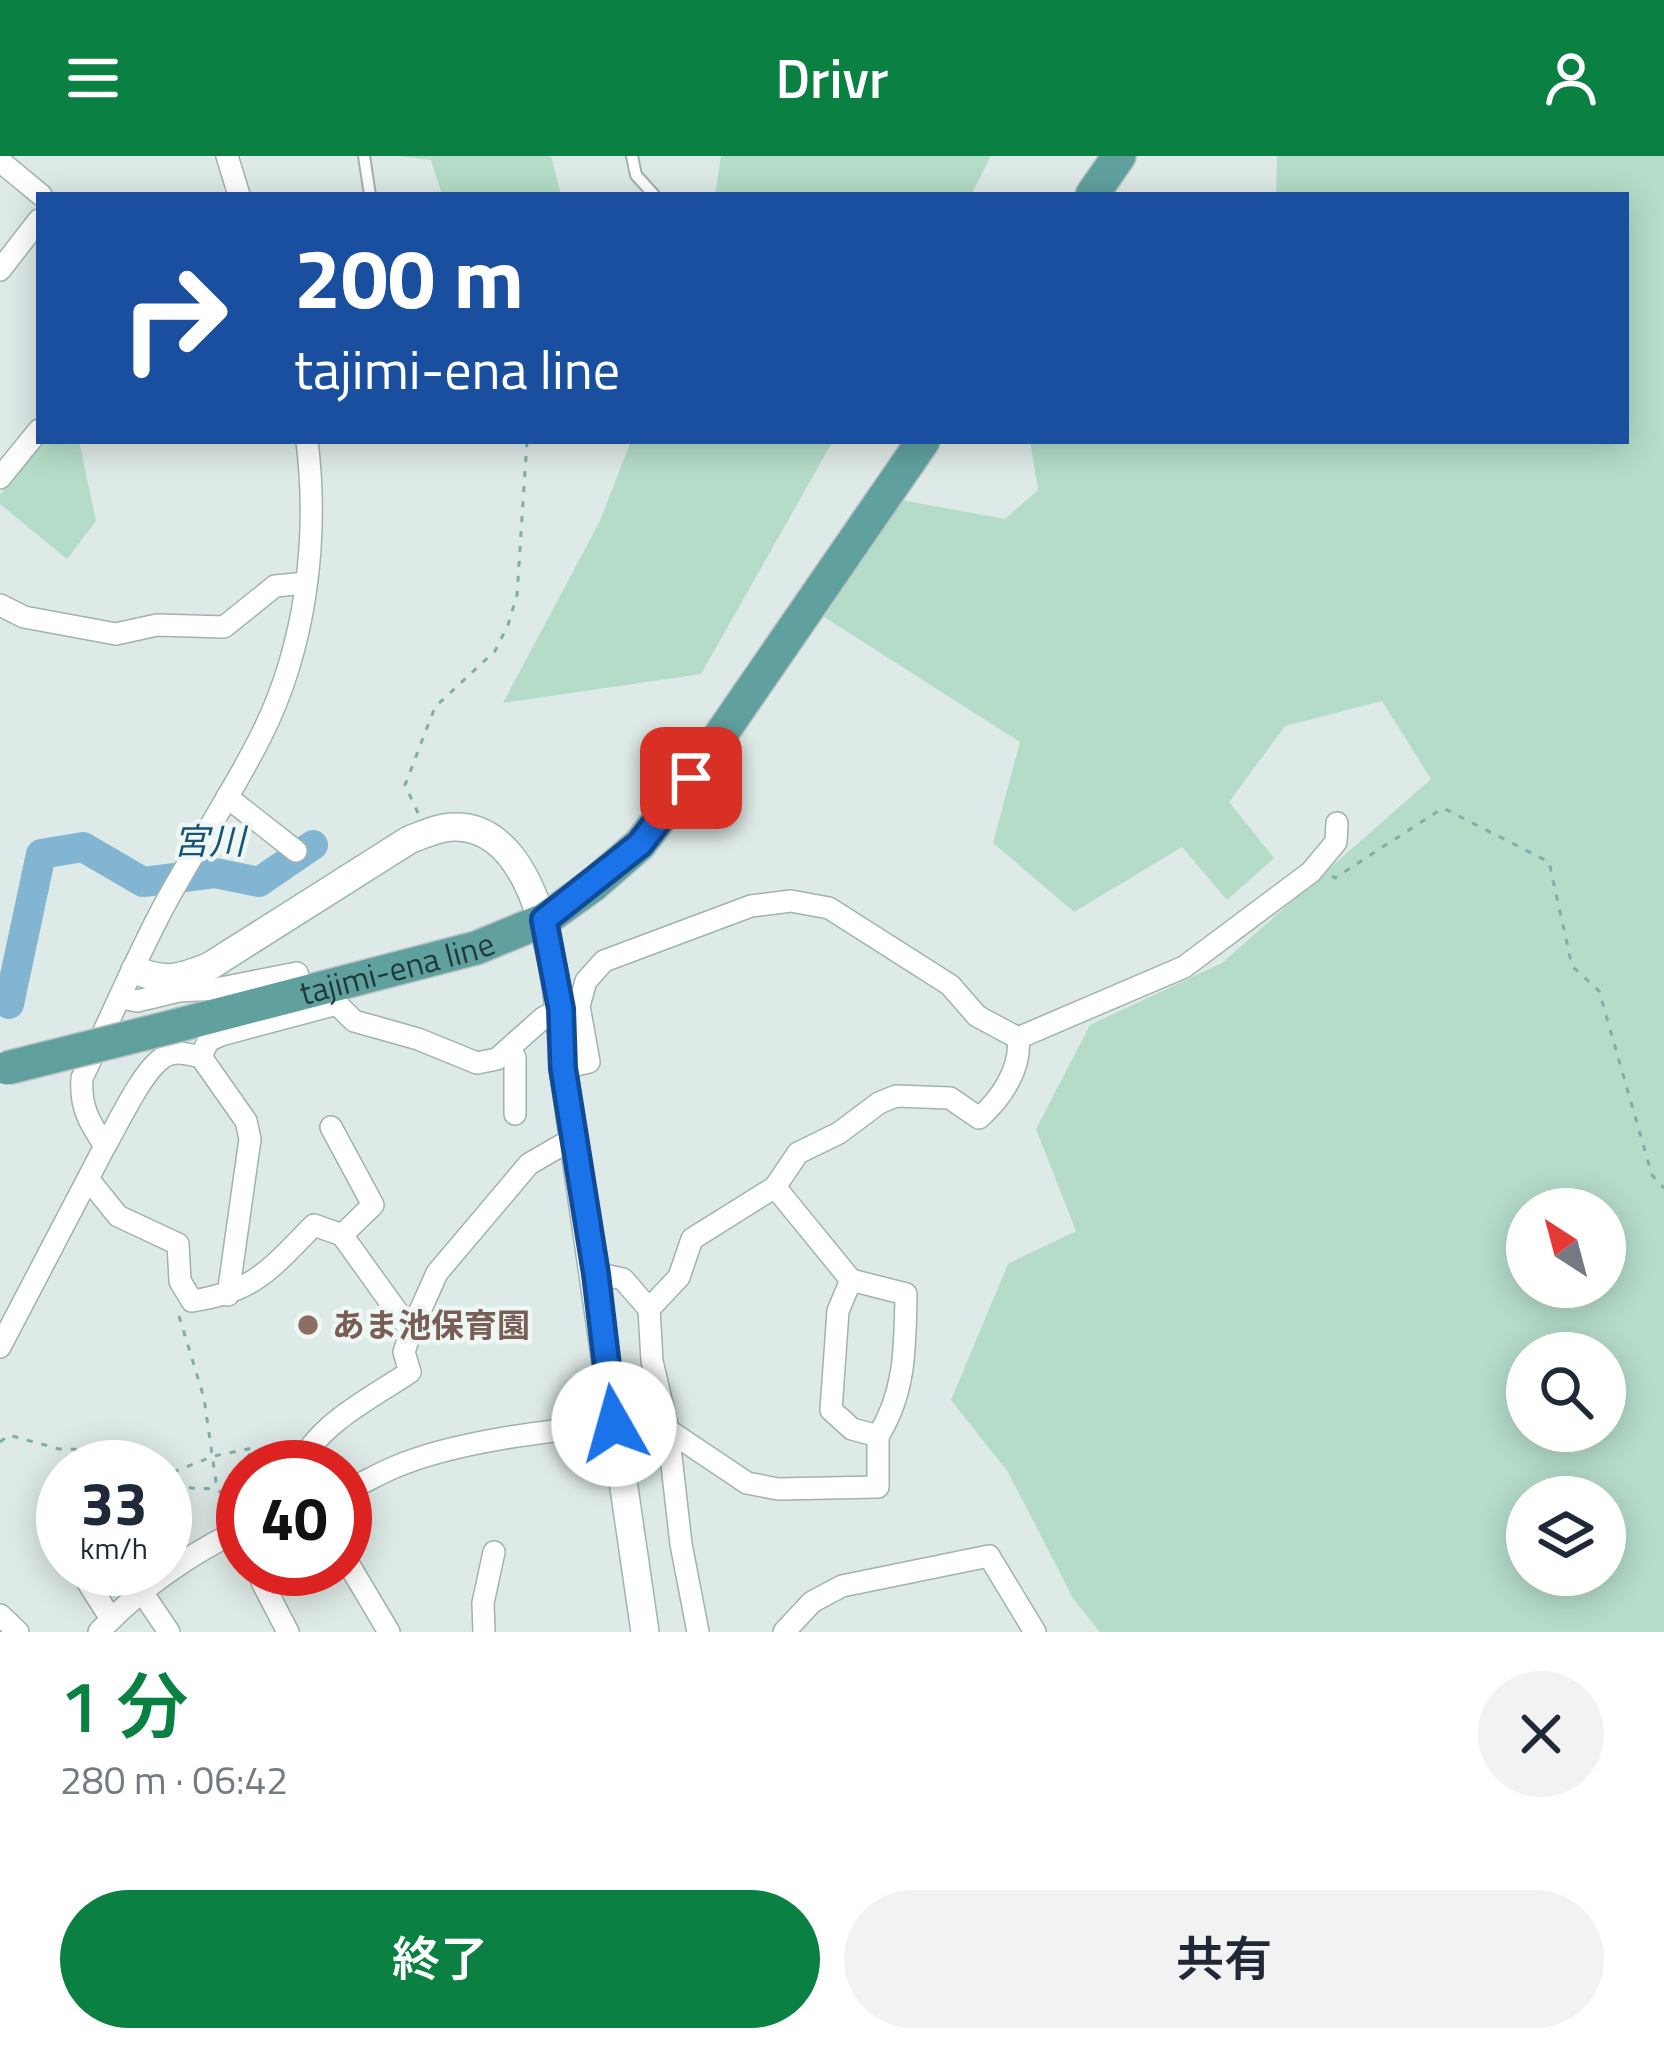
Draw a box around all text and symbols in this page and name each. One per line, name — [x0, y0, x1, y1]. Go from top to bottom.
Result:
text: Drivr — [775, 37, 889, 119]
icon: menu — [60, 45, 126, 111]
icon: person — [1538, 45, 1604, 111]
text: 200 m — [294, 213, 524, 341]
icon: right — [96, 240, 252, 396]
text: tajimi-ena line — [294, 328, 620, 410]
pin — [640, 727, 742, 829]
icon: arrive — [658, 745, 724, 811]
water label: 宮川 — [173, 813, 249, 868]
street label: tajimi-ena line — [294, 918, 502, 1018]
north arrow — [1506, 1188, 1626, 1308]
map controls — [1506, 1188, 1626, 1596]
place label: あま池保育園 — [332, 1300, 530, 1350]
marker: あま池保育園 — [295, 1312, 321, 1338]
button: search — [1506, 1332, 1626, 1452]
position arrow — [551, 1361, 677, 1487]
speed limit sign: 40 — [216, 1440, 372, 1596]
text: 33 — [80, 1457, 148, 1548]
button: layers — [1506, 1476, 1626, 1596]
text: km/h — [80, 1525, 148, 1571]
text: 1 分 — [60, 1650, 188, 1760]
button: close — [1478, 1671, 1604, 1797]
text: 280 m · 06:42 — [60, 1750, 288, 1809]
button: 終了 — [60, 1890, 820, 2028]
button: 共有 — [844, 1890, 1604, 2028]

